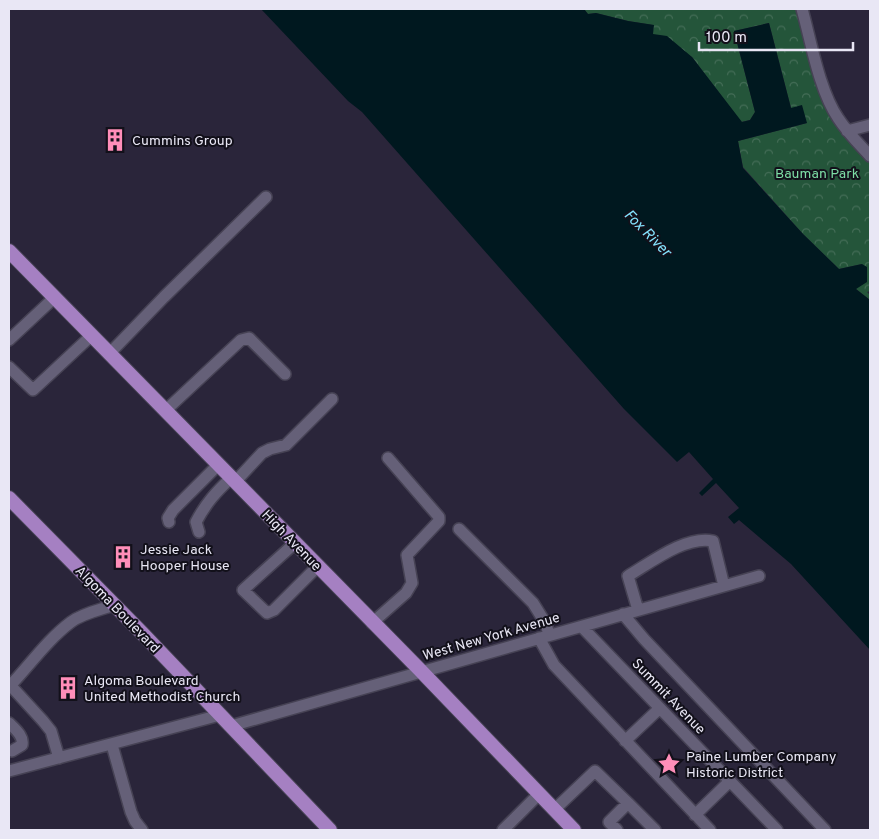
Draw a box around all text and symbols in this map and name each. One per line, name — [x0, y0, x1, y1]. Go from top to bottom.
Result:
scale bar — [699, 20, 853, 52]
text: 100 m — [706, 29, 747, 48]
building icon: Cummins Group — [102, 127, 128, 153]
place label: Cummins Group — [132, 133, 233, 150]
park label: Bauman Park — [775, 166, 859, 183]
water label: Fox River — [619, 206, 676, 263]
street label: High Avenue — [257, 507, 324, 575]
place label: Jessie Jack Hooper House — [140, 542, 230, 575]
building icon: Jessie Jack Hooper House — [110, 544, 136, 570]
street label: Algoma Boulevard — [71, 563, 163, 657]
street label: West New York Avenue — [421, 610, 562, 665]
street label: Summit Avenue — [628, 656, 708, 738]
place label: Algoma Boulevard United Methodist Church — [84, 673, 240, 706]
building icon: Algoma Boulevard United Methodist Church — [55, 675, 81, 701]
place label: Paine Lumber Company Historic District — [686, 749, 836, 782]
place icon: Paine Lumber Company Historic District — [656, 751, 682, 777]

